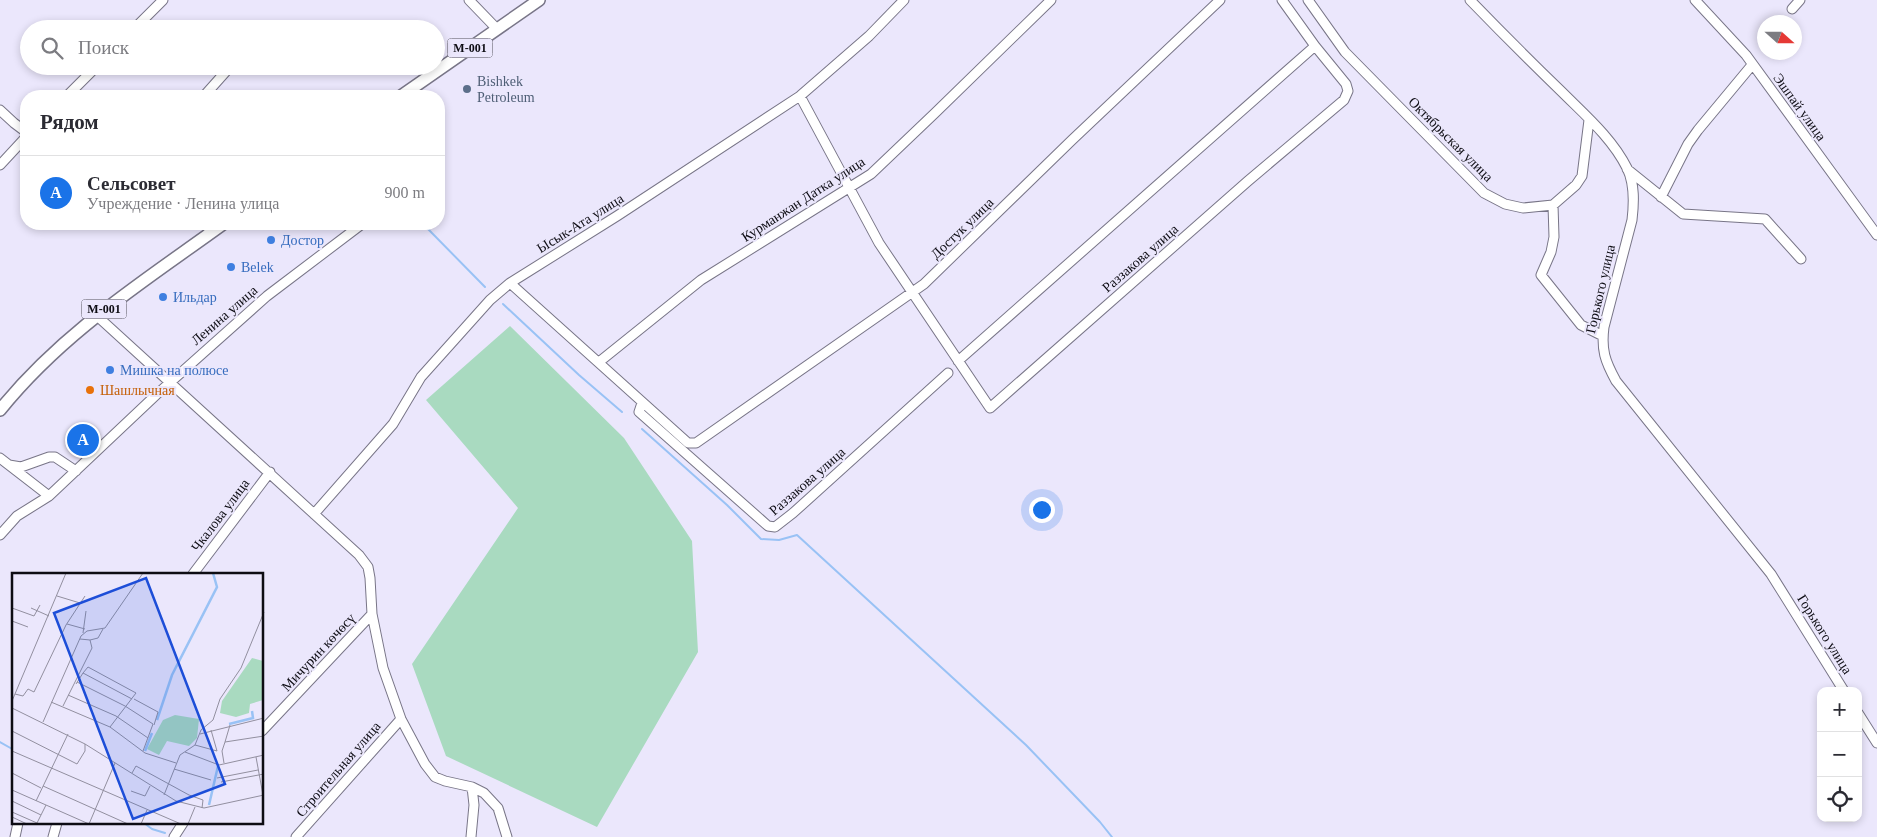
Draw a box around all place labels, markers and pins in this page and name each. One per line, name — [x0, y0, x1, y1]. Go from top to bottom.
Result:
place label: Bishkek Petroleum — [477, 74, 535, 105]
marker: Bishkek Petroleum — [461, 83, 473, 95]
place label: Достор — [281, 233, 324, 248]
marker: Достор — [265, 234, 277, 246]
place label: Belek — [241, 260, 274, 275]
marker: Belek — [225, 261, 237, 273]
place label: Ильдар — [173, 290, 217, 305]
marker: Ильдар — [157, 291, 169, 303]
place label: Мишка на полюсе — [120, 363, 229, 378]
marker: Мишка на полюсе — [104, 364, 116, 376]
place label: Шашлычная — [100, 383, 175, 398]
marker: Шашлычная — [84, 384, 96, 396]
pin: A — [67, 421, 99, 459]

